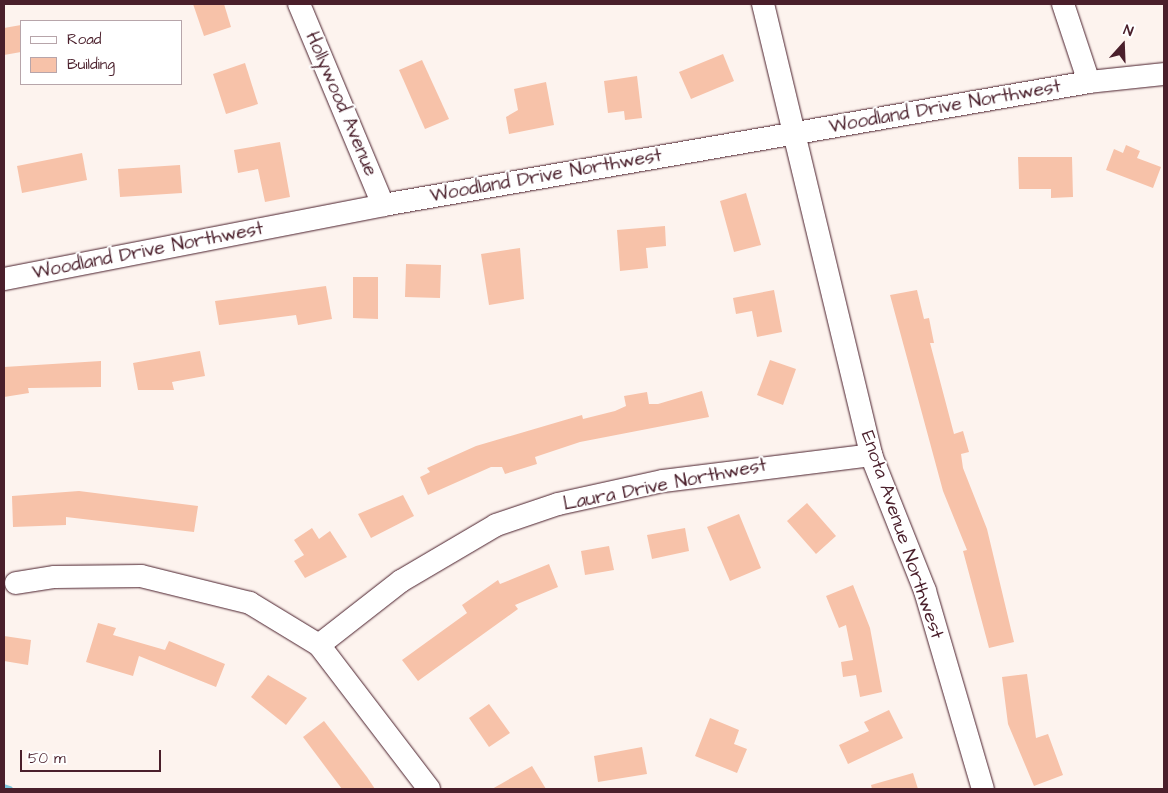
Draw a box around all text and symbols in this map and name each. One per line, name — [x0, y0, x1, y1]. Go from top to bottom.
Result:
legend — [20, 20, 182, 85]
north arrow — [1098, 20, 1148, 70]
text: N — [1121, 20, 1136, 42]
street label: Hollywood Avenue — [300, 28, 382, 180]
text: Road — [67, 29, 101, 50]
text: Building — [67, 54, 115, 75]
street label: Woodland Drive Northwest — [827, 75, 1063, 139]
street label: Woodland Drive Northwest — [428, 144, 664, 208]
street label: Woodland Drive Northwest — [31, 217, 265, 285]
street label: Enota Avenue Northwest — [856, 428, 948, 642]
street label: Laura Drive Northwest — [561, 454, 769, 516]
scale bar — [22, 740, 164, 772]
text: 50 m — [28, 748, 66, 769]

